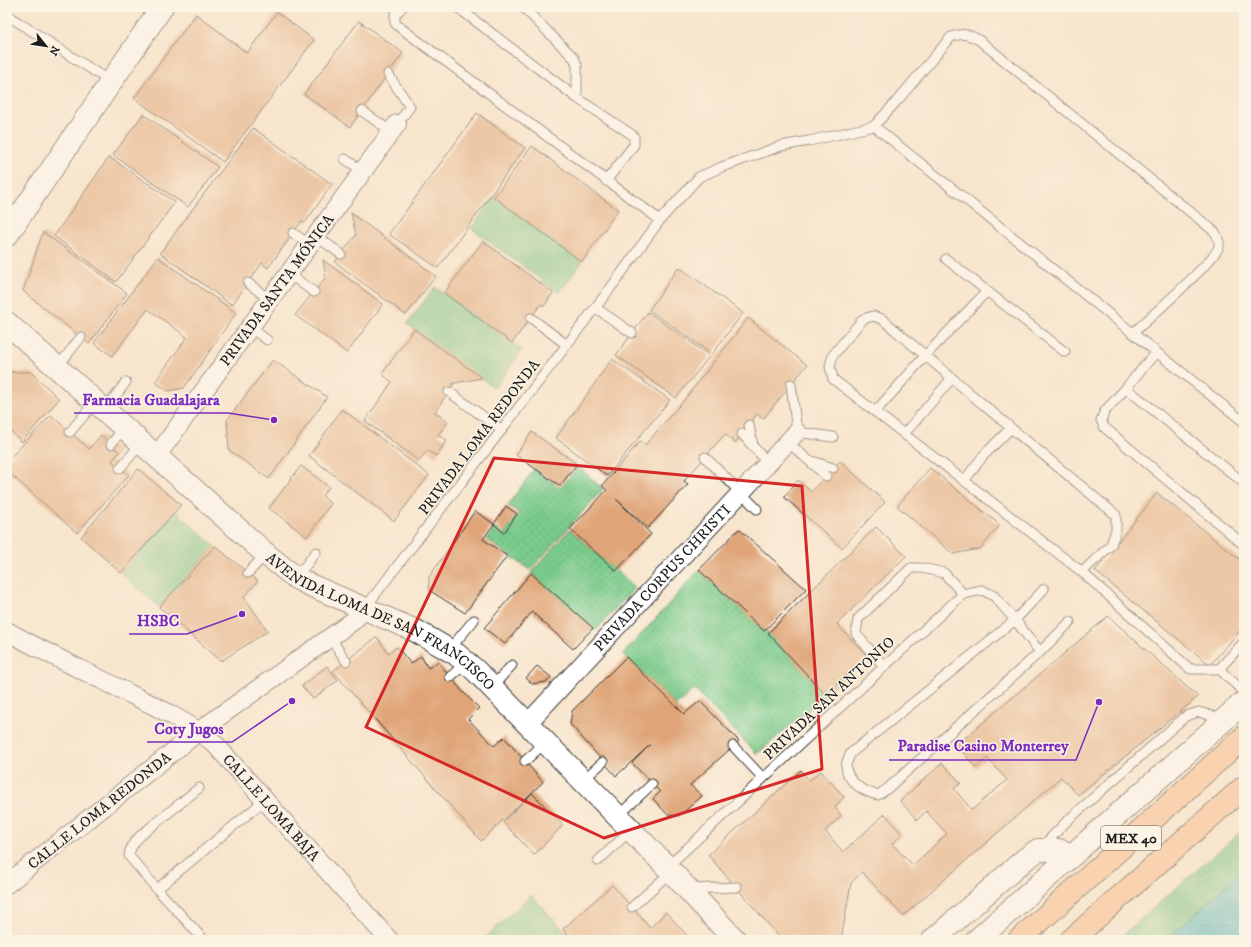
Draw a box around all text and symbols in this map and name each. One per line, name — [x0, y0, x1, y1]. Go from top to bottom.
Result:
north arrow — [26, 26, 66, 66]
text: N — [45, 43, 62, 58]
street label: PRIVADA SANTA MÓNICA — [216, 211, 339, 370]
street label: PRIVADA LOMA REDONDA — [415, 355, 544, 519]
callout: Farmacia Guadalajara — [74, 385, 228, 413]
text: Farmacia Guadalajara — [82, 390, 221, 410]
street label: PRIVADA CORPUS CHRISTI — [590, 501, 735, 656]
street label: AVENIDA LOMA DE SAN FRANCISCO — [262, 549, 499, 695]
callout: HSBC — [129, 606, 187, 634]
text: HSBC — [137, 611, 179, 631]
street label: PRIVADA SAN ANTONIO — [760, 633, 899, 764]
callout: Coty Jugos — [147, 714, 232, 742]
text: Coty Jugos — [154, 719, 224, 739]
callout: Paradise Casino Monterrey — [889, 732, 1076, 760]
text: Paradise Casino Monterrey — [897, 736, 1069, 756]
street label: CALLE LOMA REDONDA — [24, 748, 175, 874]
street label: CALLE LOMA BAJA — [218, 750, 324, 866]
road number: MEX 40 — [1101, 826, 1161, 850]

